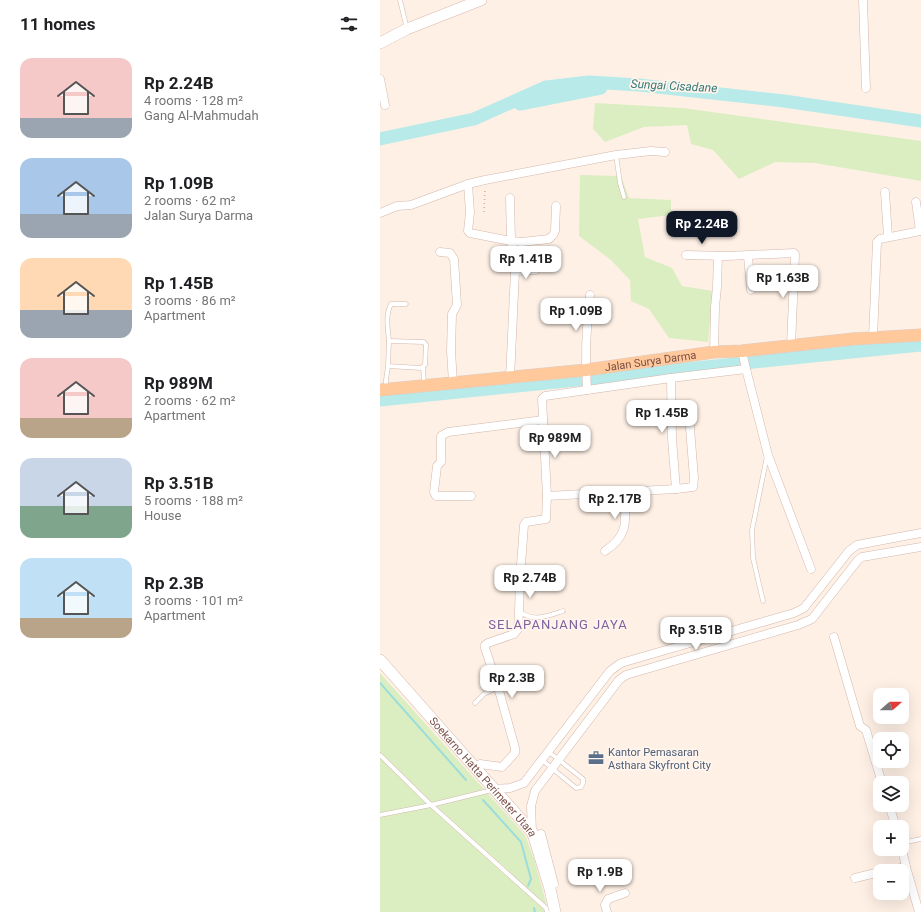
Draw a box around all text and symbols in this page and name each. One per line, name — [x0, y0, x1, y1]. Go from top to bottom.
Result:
icon: filters — [338, 13, 360, 35]
text: 11 homes — [20, 14, 96, 34]
text: Rp 2.24B — [144, 73, 214, 93]
icon: home — [52, 74, 100, 122]
water label: Sungai Cisadane — [630, 77, 718, 95]
text: 4 rooms · 128 m² — [144, 93, 243, 108]
text: Gang Al-Mahmudah — [144, 108, 259, 123]
text: Rp 1.09B — [144, 173, 214, 193]
icon: home — [52, 174, 100, 222]
text: 2 rooms · 62 m² — [144, 193, 236, 208]
text: Jalan Surya Darma — [144, 208, 253, 223]
pin: Rp 2.24B — [661, 211, 743, 245]
text: Rp 2.24B — [675, 216, 729, 231]
pin: Rp 1.41B — [485, 246, 567, 280]
text: Rp 1.41B — [499, 251, 553, 266]
pin: Rp 1.63B — [742, 265, 824, 299]
text: Rp 1.63B — [756, 270, 810, 285]
text: Rp 1.45B — [144, 273, 214, 293]
icon: home — [52, 274, 100, 322]
text: 3 rooms · 86 m² — [144, 293, 236, 308]
pin: Rp 1.09B — [535, 298, 617, 332]
text: Rp 1.09B — [549, 303, 603, 318]
text: Apartment — [144, 308, 206, 323]
street label: Jalan Surya Darma — [604, 349, 697, 374]
text: Rp 989M — [144, 373, 213, 393]
icon: home — [52, 374, 100, 422]
text: 2 rooms · 62 m² — [144, 393, 236, 408]
pin: Rp 1.45B — [621, 400, 703, 434]
text: Rp 1.45B — [635, 405, 689, 420]
text: Apartment — [144, 408, 206, 423]
pin: Rp 989M — [518, 425, 592, 459]
text: Rp 989M — [529, 430, 581, 445]
text: Rp 3.51B — [144, 473, 214, 493]
icon: home — [52, 474, 100, 522]
pin: Rp 2.17B — [574, 486, 656, 520]
text: Rp 2.17B — [588, 491, 642, 506]
text: 5 rooms · 188 m² — [144, 493, 243, 508]
text: House — [144, 508, 181, 523]
pin: Rp 2.74B — [489, 565, 571, 599]
text: Rp 2.74B — [503, 570, 557, 585]
text: Rp 2.3B — [144, 573, 204, 593]
icon: home — [52, 574, 100, 622]
text: 3 rooms · 101 m² — [144, 593, 243, 608]
text: Apartment — [144, 608, 206, 623]
district label: SELAPANJANG JAYA — [488, 617, 628, 632]
pin: Rp 3.51B — [655, 617, 737, 651]
text: Rp 3.51B — [669, 622, 723, 637]
pin: Rp 2.3B — [475, 665, 549, 699]
text: Rp 2.3B — [489, 670, 535, 685]
north arrow — [873, 688, 909, 724]
map controls — [873, 688, 909, 900]
street label: Soekarno Hatta Perimeter Utara — [427, 715, 539, 839]
button: locate — [873, 732, 909, 768]
place label: Kantor Pemasaran Asthara Skyfront City — [608, 746, 712, 772]
office icon: Kantor Pemasaran Asthara Skyfront City — [587, 749, 605, 767]
button: layers — [873, 776, 909, 812]
button: + — [873, 820, 909, 856]
pin: Rp 1.9B — [563, 859, 637, 893]
text: Rp 1.9B — [577, 864, 623, 879]
button: − — [873, 864, 909, 900]

